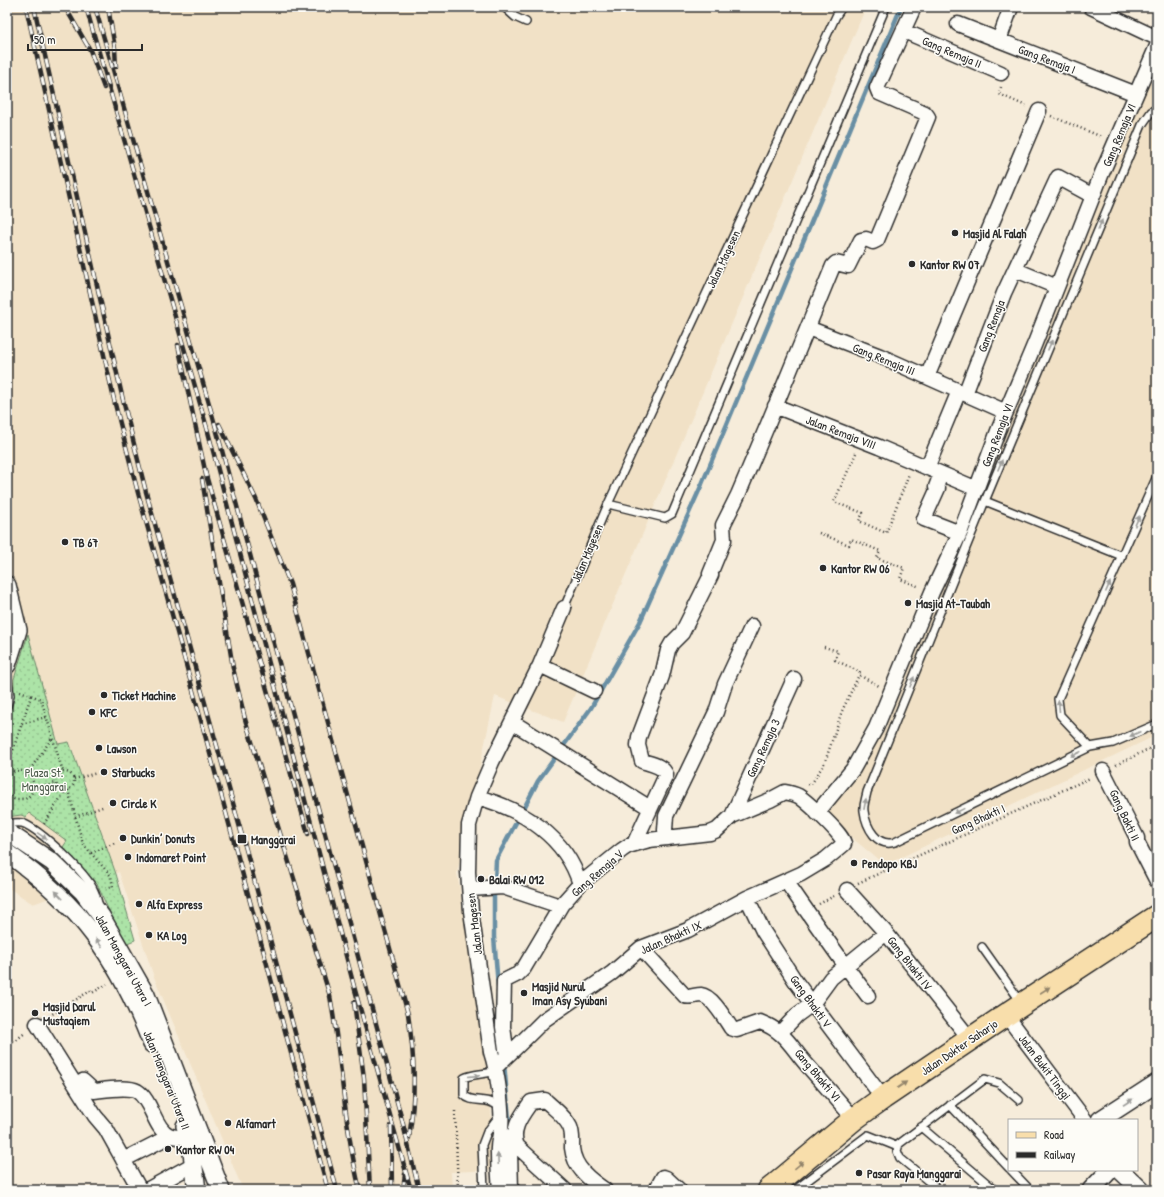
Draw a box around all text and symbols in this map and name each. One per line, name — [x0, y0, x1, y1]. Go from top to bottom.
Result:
scale bar — [28, 26, 142, 52]
text: 50 m — [34, 31, 55, 48]
street label: Gang Remaja II — [920, 32, 984, 72]
street label: Gang Remaja I — [1016, 40, 1078, 78]
street label: Gang Remaja VI — [1098, 101, 1140, 169]
one-way arrow — [1098, 218, 1104, 230]
place label: Masjid Al Falah — [963, 225, 1027, 242]
street label: Jalan Magesen — [702, 227, 744, 291]
marker: Masjid Al Falah — [950, 228, 960, 238]
place label: Kantor RW 07 — [920, 256, 980, 273]
marker: Kantor RW 07 — [907, 259, 917, 269]
street label: Gang Remaja — [973, 297, 1009, 355]
one-way arrow — [1048, 338, 1054, 350]
street label: Gang Remaja III — [850, 339, 918, 379]
street label: Gang Remaja VI — [977, 401, 1017, 469]
street label: Jalan Remaja VIII — [803, 411, 879, 453]
one-way arrow — [998, 458, 1004, 470]
one-way arrow — [1135, 514, 1141, 526]
street label: Jalan Magesen — [567, 521, 607, 585]
place label: TB 67 — [72, 534, 98, 551]
marker: TB 67 — [60, 537, 70, 547]
place label: Kantor RW 06 — [831, 560, 890, 577]
marker: Kantor RW 06 — [818, 563, 828, 573]
one-way arrow — [1105, 581, 1111, 592]
place label: Masjid At-Taubah — [916, 595, 991, 612]
marker: Masjid At-Taubah — [903, 598, 913, 608]
one-way arrow — [909, 676, 915, 688]
place label: Ticket Machine — [111, 687, 176, 704]
marker: Ticket Machine — [99, 690, 109, 700]
one-way arrow — [1056, 700, 1063, 712]
place label: KFC — [100, 704, 118, 721]
marker: KFC — [87, 707, 97, 717]
street label: Gang Remaja 3 — [742, 716, 784, 780]
one-way arrow — [1129, 730, 1141, 737]
place label: Lawson — [107, 740, 137, 757]
marker: Lawson — [94, 743, 104, 753]
one-way arrow — [1070, 751, 1082, 757]
park label: Plaza St. Manggarai — [22, 764, 66, 795]
place label: Starbucks — [112, 764, 155, 781]
marker: Starbucks — [99, 767, 109, 777]
street label: Gang Bakti II — [1106, 786, 1144, 844]
place label: Circle K — [121, 795, 157, 812]
one-way arrow — [862, 797, 868, 810]
marker: Circle K — [108, 798, 118, 808]
street label: Gang Bhakti I — [948, 800, 1008, 838]
one-way arrow — [953, 808, 965, 814]
place label: Dunkin’ Donuts — [131, 830, 195, 847]
place label: Manggarai — [251, 831, 296, 849]
one-way arrow — [36, 832, 47, 840]
marker: Dunkin’ Donuts — [118, 833, 128, 843]
marker: Manggarai — [236, 833, 248, 845]
street label: Gang Remaja V — [567, 845, 627, 900]
place label: Indomaret Point — [136, 849, 207, 866]
marker: Indomaret Point — [123, 852, 133, 862]
place label: Pendopo KBJ — [862, 855, 918, 873]
marker: Pendopo KBJ — [849, 858, 859, 868]
place label: Balai RW 012 — [489, 871, 544, 888]
marker: Balai RW 012 — [476, 874, 486, 884]
one-way arrow — [54, 890, 64, 900]
street label: Jalan Magesen — [462, 892, 486, 956]
place label: Alfa Express — [147, 896, 203, 914]
marker: Alfa Express — [134, 899, 144, 909]
street label: Jalan Manggarai Utara I — [92, 911, 156, 1009]
street label: Jalan Bhakti IX — [638, 916, 704, 958]
place label: KA Log — [157, 927, 187, 945]
marker: KA Log — [144, 930, 154, 940]
street label: Gang Bhakti IV — [884, 933, 937, 994]
one-way arrow — [95, 937, 103, 948]
street label: Gang Bhakti V — [786, 971, 836, 1031]
place label: Masjid Nurul Iman Asy Syubani — [532, 978, 608, 1010]
one-way arrow — [1039, 986, 1051, 993]
marker: Masjid Nurul Iman Asy Syubani — [519, 988, 529, 998]
place label: Masjid Darul Mustaqiem — [43, 998, 96, 1030]
marker: Masjid Darul Mustaqiem — [30, 1008, 40, 1018]
street label: Jalan Dokter Saharjo — [917, 1015, 1001, 1079]
street label: Jalan Manggarai Utara II — [139, 1028, 195, 1132]
street label: Jalan Bukit Tinggi — [1015, 1031, 1075, 1103]
street label: Gang Bhakti VI — [791, 1045, 845, 1105]
one-way arrow — [467, 1072, 480, 1079]
one-way arrow — [896, 1082, 908, 1089]
one-way arrow — [1122, 1098, 1134, 1105]
place label: Alfamart — [236, 1115, 277, 1132]
marker: Alfamart — [223, 1118, 233, 1128]
legend — [1008, 1119, 1138, 1171]
text: Road — [1044, 1126, 1064, 1143]
place label: Kantor RW 04 — [176, 1141, 235, 1158]
marker: Kantor RW 04 — [163, 1144, 173, 1154]
text: Railway — [1044, 1146, 1075, 1163]
one-way arrow — [495, 1152, 501, 1165]
one-way arrow — [794, 1160, 805, 1169]
place label: Pasar Raya Manggarai — [867, 1165, 962, 1183]
marker: Pasar Raya Manggarai — [854, 1168, 864, 1178]

